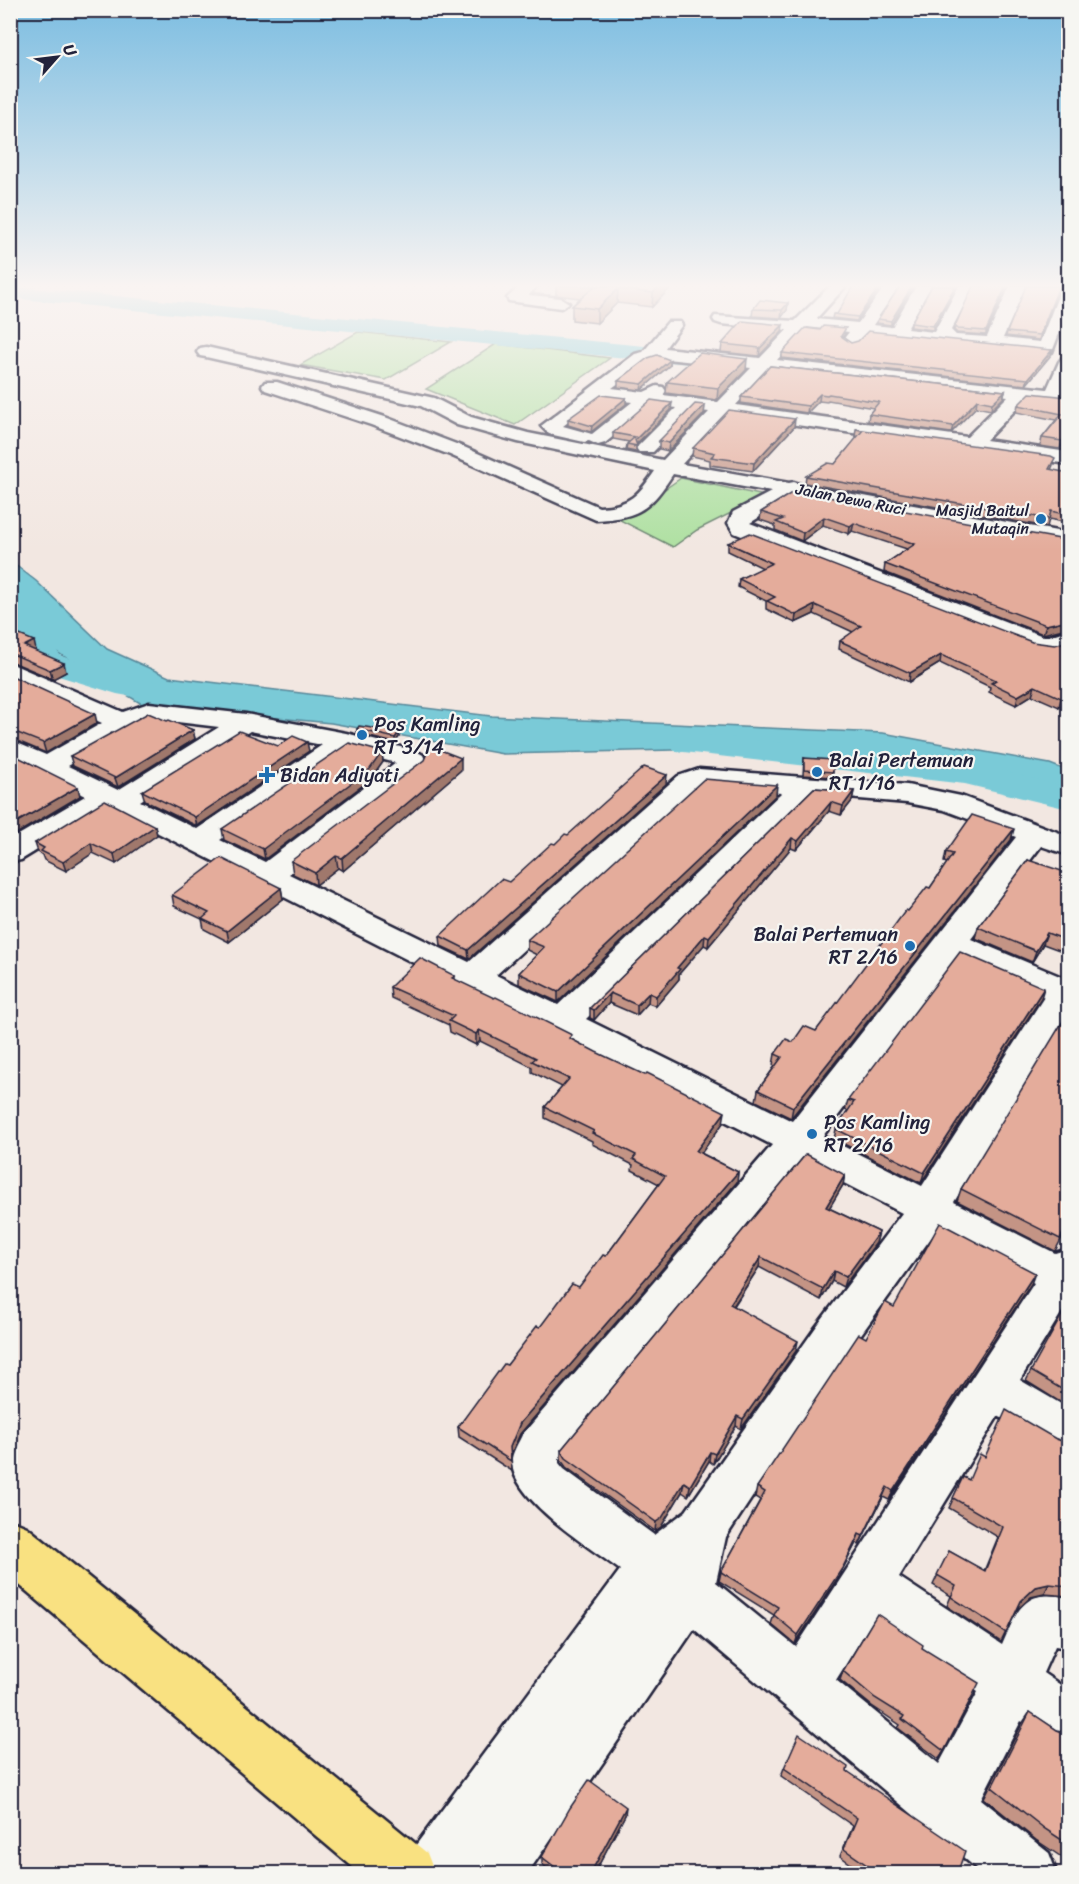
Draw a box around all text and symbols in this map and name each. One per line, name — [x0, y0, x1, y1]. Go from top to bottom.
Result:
north arrow — [27, 27, 87, 87]
text: U — [55, 39, 86, 63]
street label: Jalan Dewa Ruci — [792, 474, 909, 524]
place label: Masjid Baitul Mutaqin — [936, 496, 1029, 543]
marker: Masjid Baitul Mutaqin — [1034, 512, 1048, 526]
place label: Pos Kamling RT 3/14 — [374, 707, 480, 765]
marker: Pos Kamling RT 3/14 — [355, 728, 369, 742]
place label: Balai Pertemuan RT 1/16 — [829, 743, 974, 801]
place label: Bidan Adiyati — [280, 758, 400, 793]
marker: Balai Pertemuan RT 1/16 — [810, 765, 824, 779]
marker: Bidan Adiyati — [258, 766, 276, 784]
place label: Balai Pertemuan RT 2/16 — [753, 917, 898, 975]
marker: Balai Pertemuan RT 2/16 — [903, 939, 917, 953]
place label: Pos Kamling RT 2/16 — [824, 1105, 930, 1163]
marker: Pos Kamling RT 2/16 — [805, 1127, 819, 1141]

